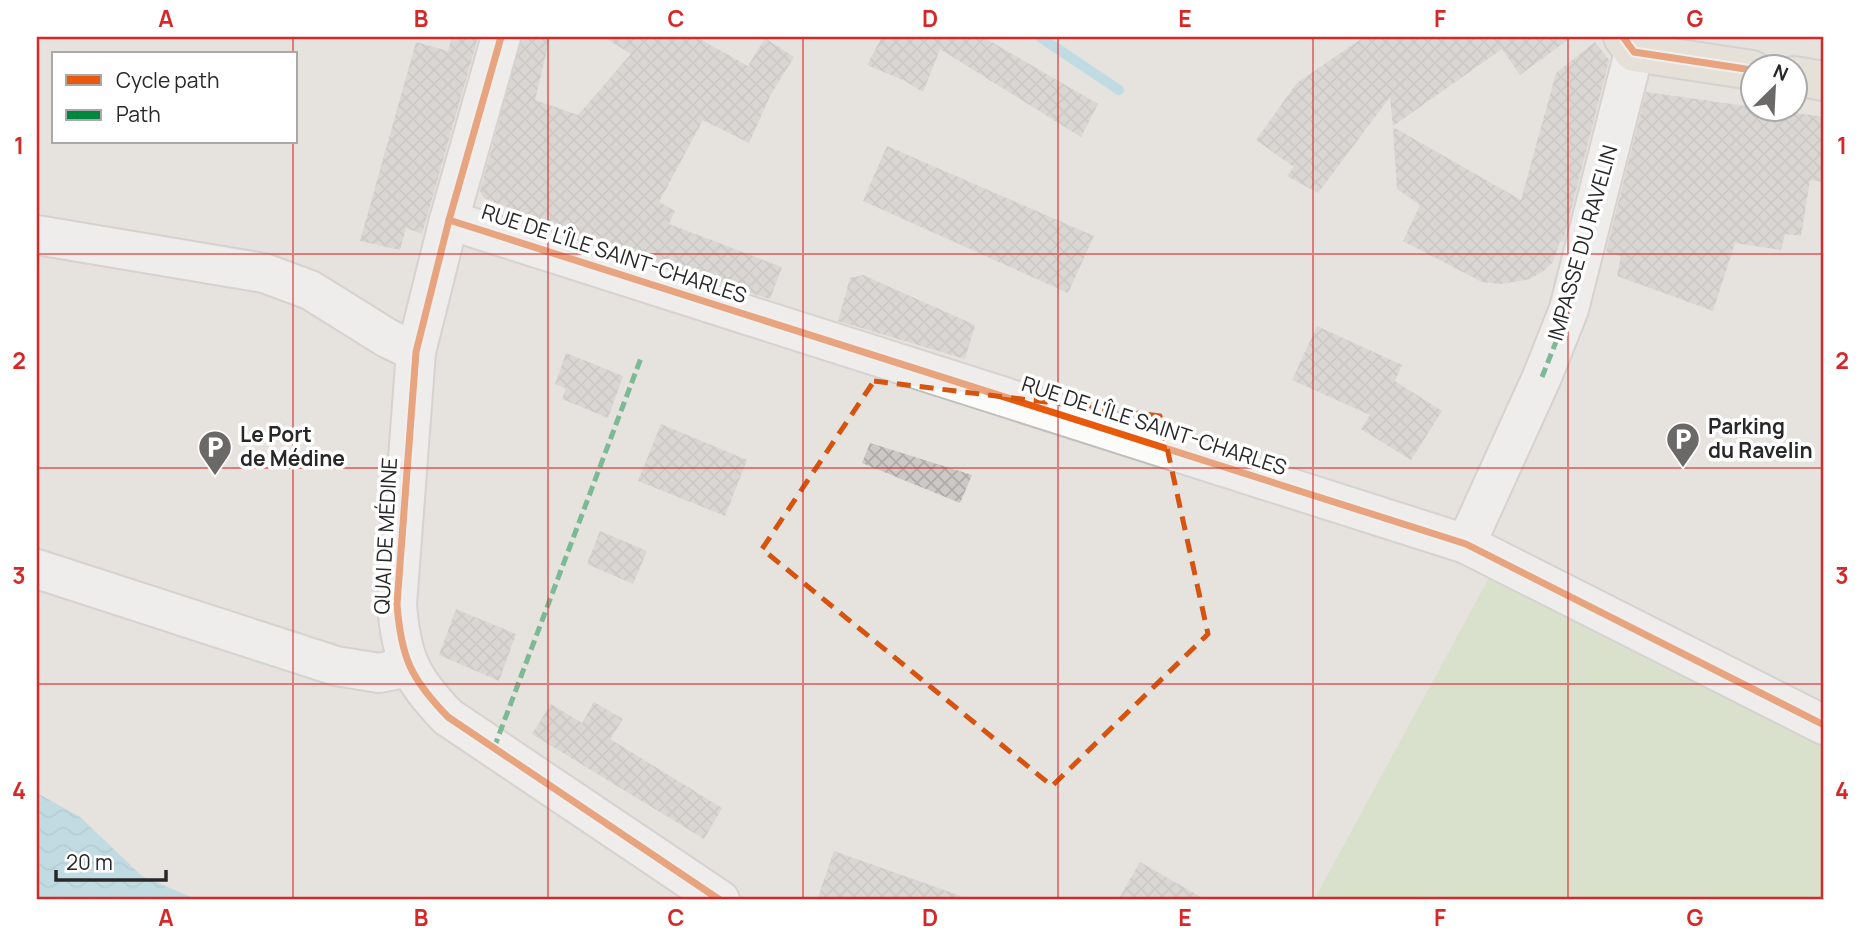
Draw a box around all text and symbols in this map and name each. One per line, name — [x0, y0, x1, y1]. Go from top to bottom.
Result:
text: A — [158, 2, 174, 34]
text: B — [414, 2, 428, 34]
text: C — [668, 2, 685, 34]
text: D — [922, 2, 938, 34]
text: E — [1178, 2, 1192, 34]
text: F — [1434, 2, 1446, 34]
text: G — [1687, 2, 1704, 34]
legend — [52, 52, 298, 144]
north arrow — [1738, 52, 1808, 122]
text: N — [1769, 58, 1792, 87]
text: Cycle path — [116, 66, 219, 94]
text: Path — [116, 100, 161, 128]
text: 1 — [14, 129, 24, 161]
text: 1 — [1837, 129, 1847, 161]
street label: IMPASSE DU RAVELIN — [1541, 142, 1623, 344]
street label: RUE DE L'ÎLE SAINT-CHARLES — [478, 197, 750, 309]
text: 2 — [12, 344, 26, 376]
text: 2 — [1835, 344, 1849, 376]
street label: RUE DE L'ÎLE SAINT-CHARLES — [1018, 369, 1290, 481]
place label: Parking du Ravelin — [1708, 412, 1813, 464]
place label: Le Port de Médine — [240, 420, 345, 472]
parking icon: Parking du Ravelin — [1664, 420, 1702, 469]
parking icon: Le Port de Médine — [196, 428, 234, 477]
street label: QUAI DE MÉDINE — [367, 457, 403, 615]
text: 3 — [12, 559, 26, 591]
text: 3 — [1835, 559, 1849, 591]
text: 4 — [12, 774, 26, 806]
text: 4 — [1835, 774, 1849, 806]
scale bar — [56, 839, 166, 883]
text: 20 m — [66, 848, 113, 876]
text: A — [158, 901, 174, 933]
text: B — [414, 901, 428, 933]
text: C — [668, 901, 685, 933]
text: D — [922, 901, 938, 933]
text: E — [1178, 901, 1192, 933]
text: F — [1434, 901, 1446, 933]
text: G — [1687, 901, 1704, 933]

